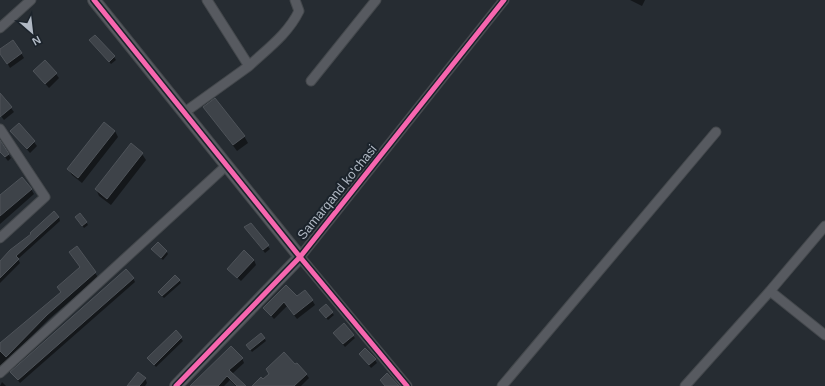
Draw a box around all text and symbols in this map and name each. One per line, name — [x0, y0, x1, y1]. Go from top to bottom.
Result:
north arrow — [12, 12, 52, 52]
text: N — [30, 34, 43, 48]
street label: Samarqand ko'chasi — [294, 142, 380, 242]

